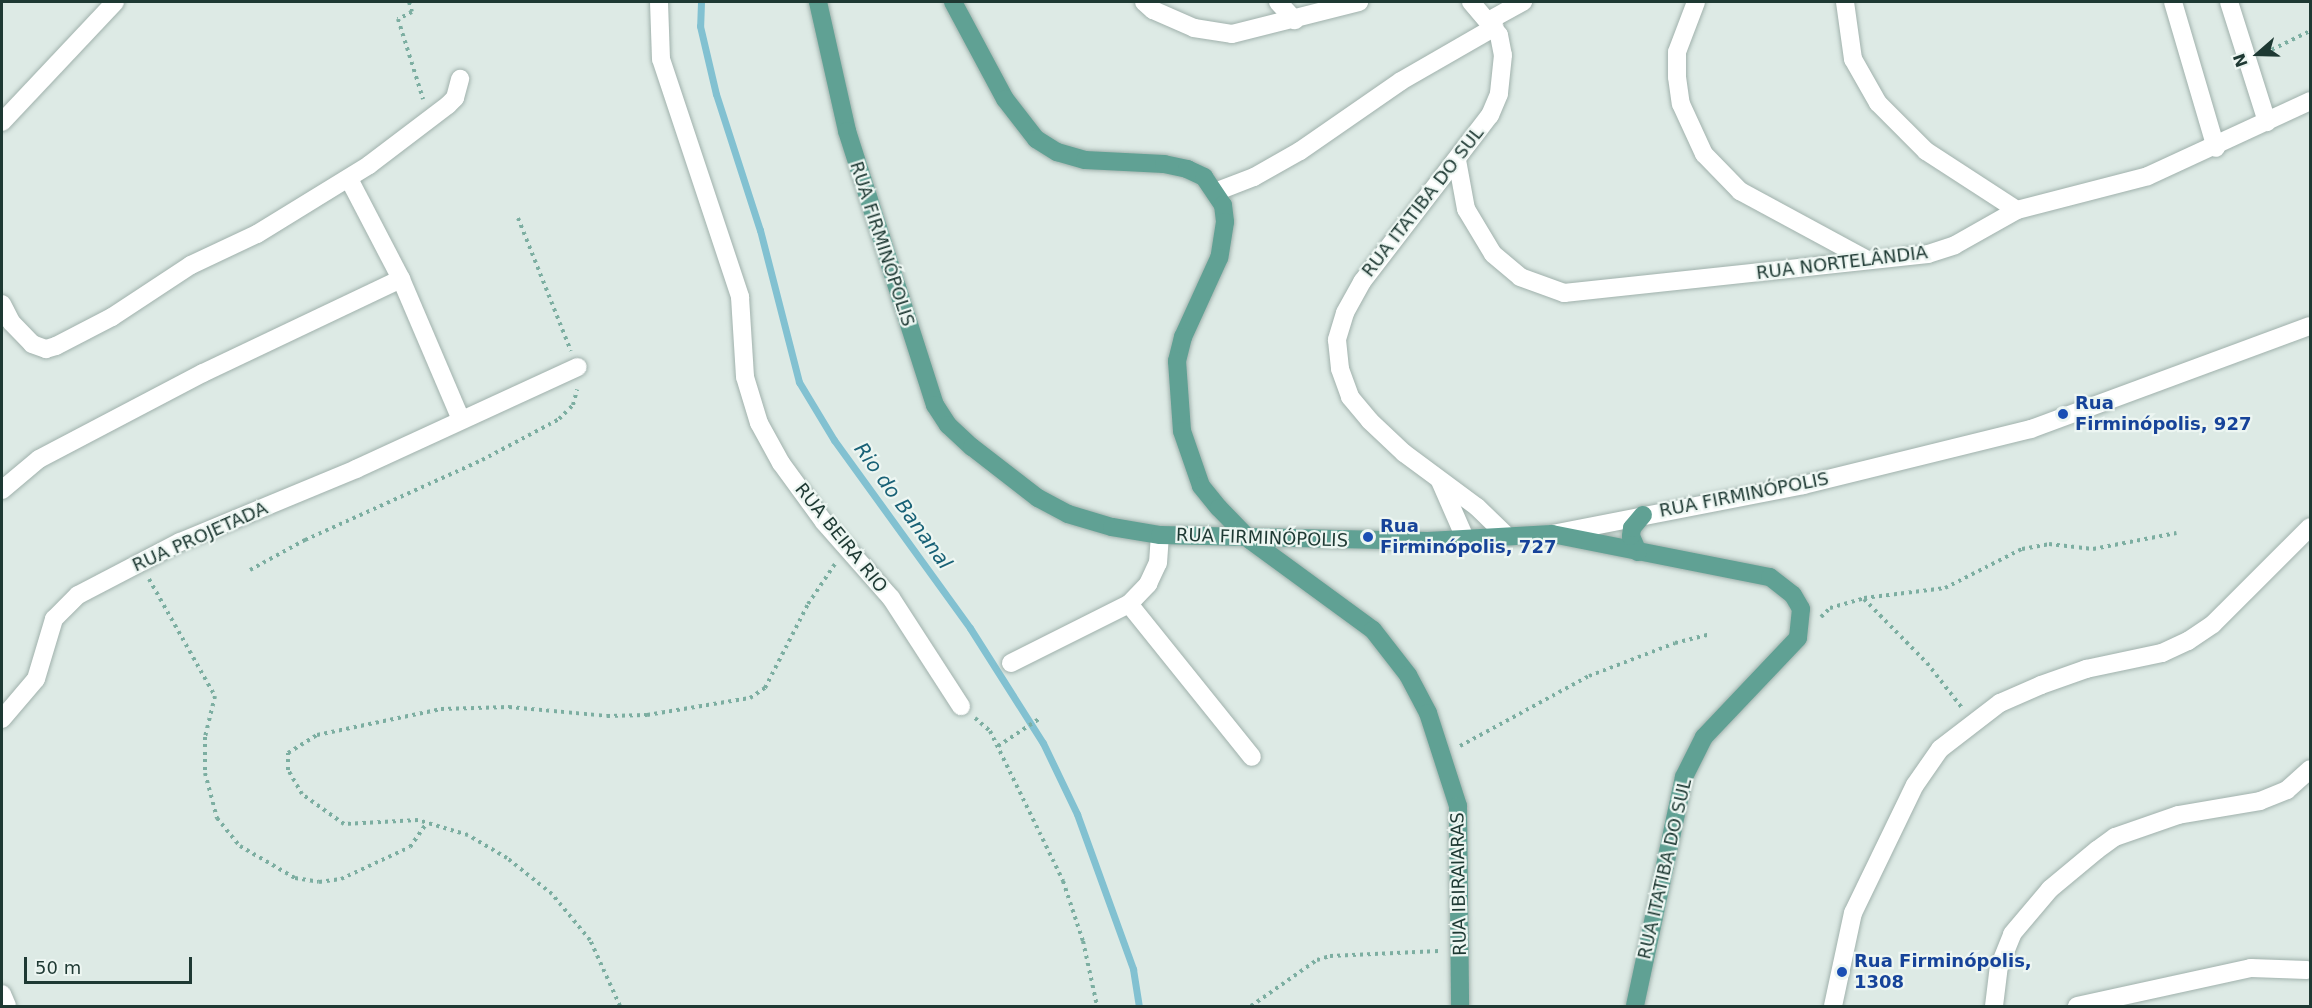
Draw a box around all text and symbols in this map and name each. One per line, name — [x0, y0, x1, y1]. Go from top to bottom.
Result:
north arrow — [2228, 24, 2288, 84]
text: N — [2229, 51, 2252, 70]
street label: RUA ITATIBA DO SUL — [1358, 123, 1488, 281]
street label: RUA FIRMINÓPOLIS — [845, 159, 919, 329]
street label: RUA NORTELÂNDIA — [1755, 242, 1929, 284]
place label: Rua Firminópolis, 927 — [2075, 393, 2251, 436]
marker: Rua Firminópolis, 927 — [2056, 407, 2070, 421]
water label: Rio do Bananal — [849, 438, 957, 574]
street label: RUA FIRMINÓPOLIS — [1657, 468, 1831, 522]
street label: RUA BEIRA RIO — [790, 479, 892, 597]
street label: RUA PROJETADA — [129, 498, 271, 576]
place label: Rua Firminópolis, 727 — [1380, 516, 1556, 558]
street label: RUA FIRMINÓPOLIS — [1176, 524, 1348, 552]
marker: Rua Firminópolis, 727 — [1361, 530, 1375, 544]
street label: RUA ITATIBA DO SUL — [1634, 777, 1696, 961]
street label: RUA IBIRAIARAS — [1447, 812, 1471, 956]
scale bar — [27, 945, 195, 983]
place label: Rua Firminópolis, 1308 — [1854, 951, 2032, 994]
text: 50 m — [35, 957, 81, 978]
marker: Rua Firminópolis, 1308 — [1835, 965, 1849, 979]

